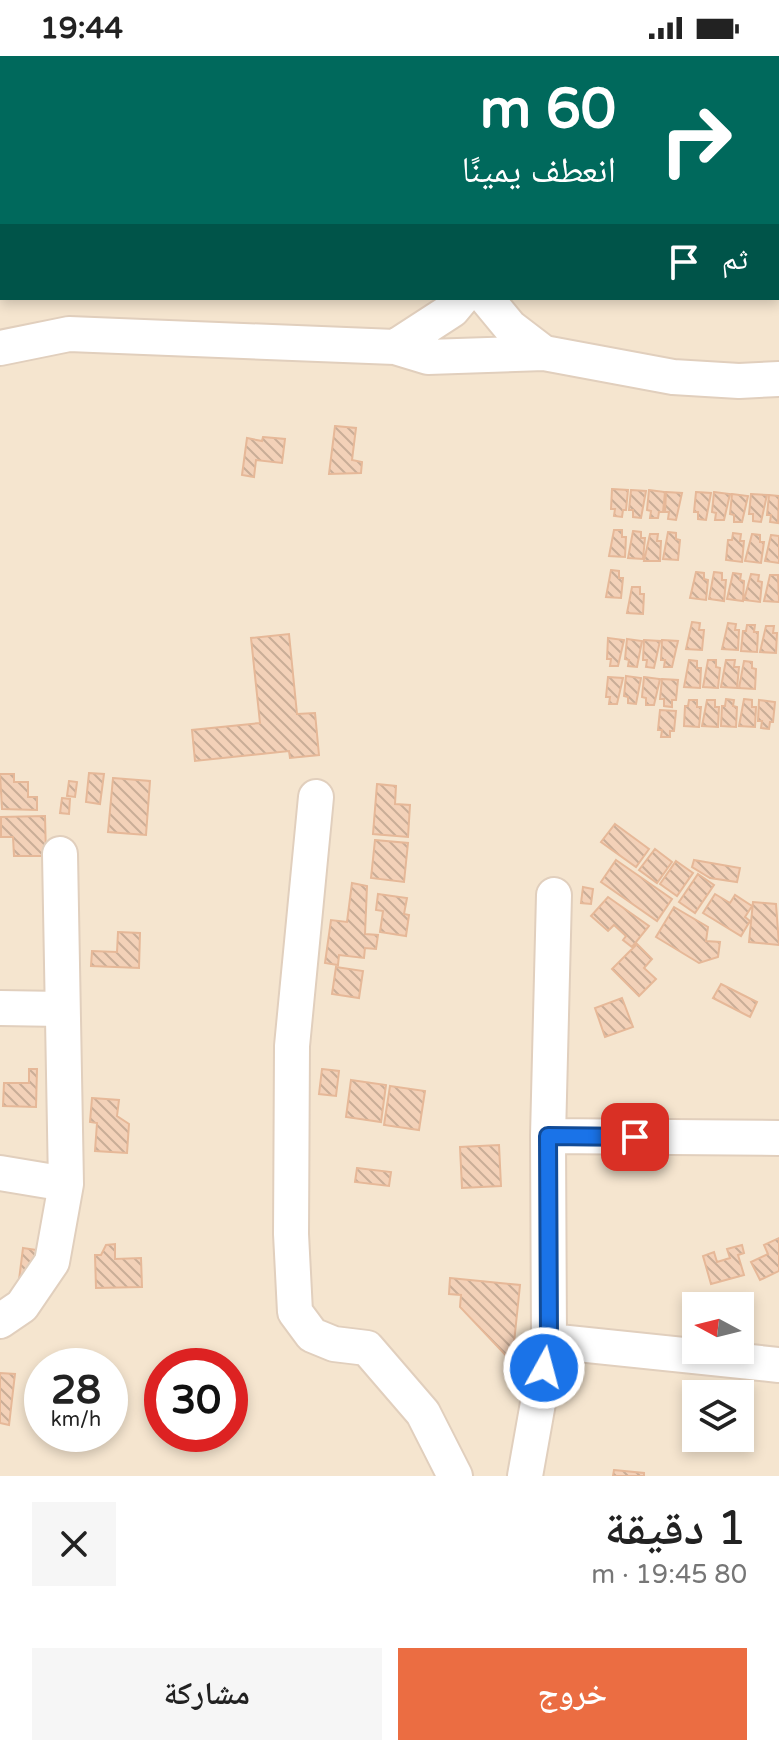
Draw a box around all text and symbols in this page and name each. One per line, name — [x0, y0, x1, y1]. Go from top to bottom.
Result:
text: 19:44 — [40, 10, 123, 47]
text: 60 m — [480, 76, 616, 143]
icon: right — [644, 88, 748, 192]
text: انعطف يمينًا — [461, 149, 616, 192]
icon: arrive — [662, 240, 706, 284]
text: ثم — [722, 241, 748, 278]
pin — [601, 1103, 669, 1171]
icon: arrive — [613, 1115, 657, 1159]
north arrow — [682, 1292, 754, 1364]
map controls — [682, 1292, 754, 1452]
position arrow — [502, 1326, 586, 1410]
speed limit sign: 30 — [144, 1348, 248, 1452]
text: 28 — [51, 1366, 101, 1414]
button: layers — [682, 1380, 754, 1452]
text: km/h — [51, 1408, 101, 1432]
text: 1 دقيقة — [605, 1500, 747, 1558]
button: close — [32, 1502, 116, 1586]
text: 80 m · 19:45 — [591, 1559, 747, 1590]
button: مشاركة — [32, 1648, 382, 1740]
button: خروج — [398, 1648, 747, 1740]

